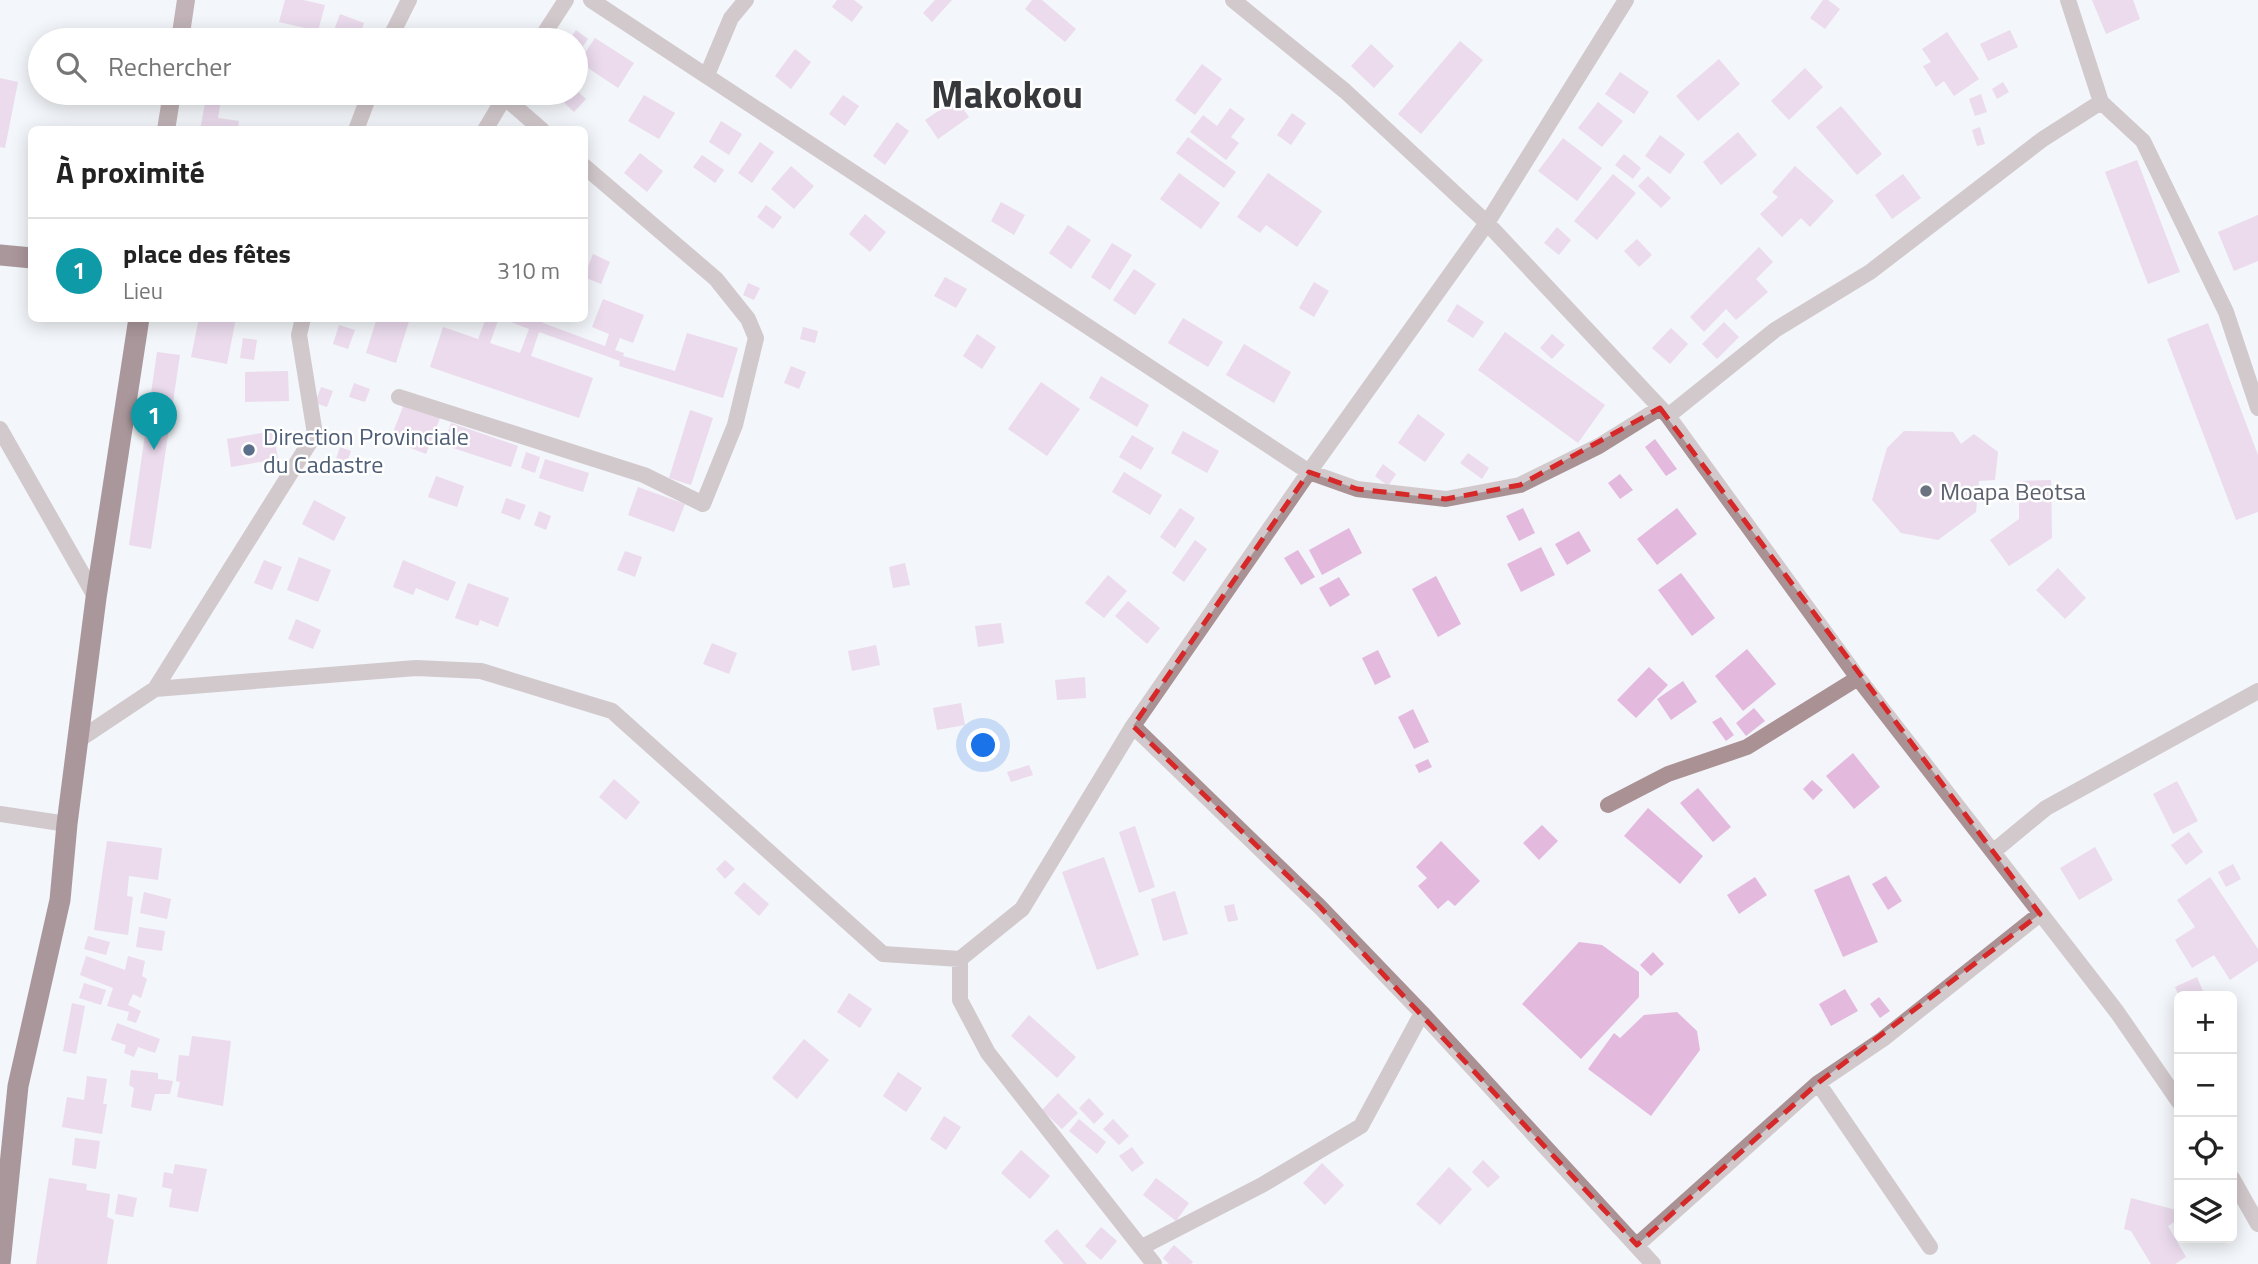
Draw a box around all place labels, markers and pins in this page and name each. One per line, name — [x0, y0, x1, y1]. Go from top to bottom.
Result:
pin: 1 — [131, 392, 177, 450]
place label: Direction Provinciale du Cadastre — [263, 418, 469, 482]
marker: Direction Provinciale du Cadastre — [241, 442, 257, 458]
place label: Moapa Beotsa — [1940, 473, 2086, 509]
marker: Moapa Beotsa — [1918, 483, 1934, 499]

